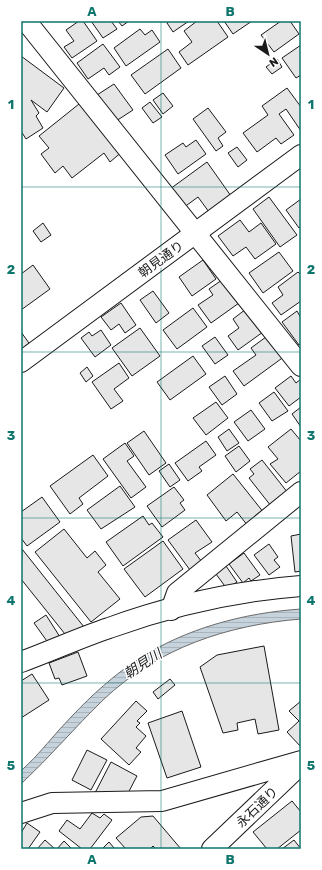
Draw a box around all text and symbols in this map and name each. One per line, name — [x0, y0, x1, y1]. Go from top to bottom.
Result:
text: A — [87, 4, 97, 19]
text: B — [225, 4, 235, 19]
north arrow — [248, 34, 288, 74]
text: N — [266, 54, 280, 69]
text: 1 — [8, 97, 14, 112]
text: 1 — [308, 97, 314, 112]
street label: 朝見通り — [136, 238, 186, 280]
text: 2 — [7, 262, 15, 277]
text: 2 — [307, 262, 315, 277]
text: 3 — [7, 428, 16, 443]
text: 3 — [307, 428, 316, 443]
text: 4 — [7, 593, 16, 608]
text: 4 — [307, 593, 316, 608]
water label: 朝見川 — [121, 644, 167, 683]
text: 5 — [7, 758, 15, 773]
text: 5 — [307, 758, 315, 773]
street label: 永石通り — [233, 784, 281, 830]
text: A — [87, 852, 97, 867]
text: B — [225, 852, 235, 867]

